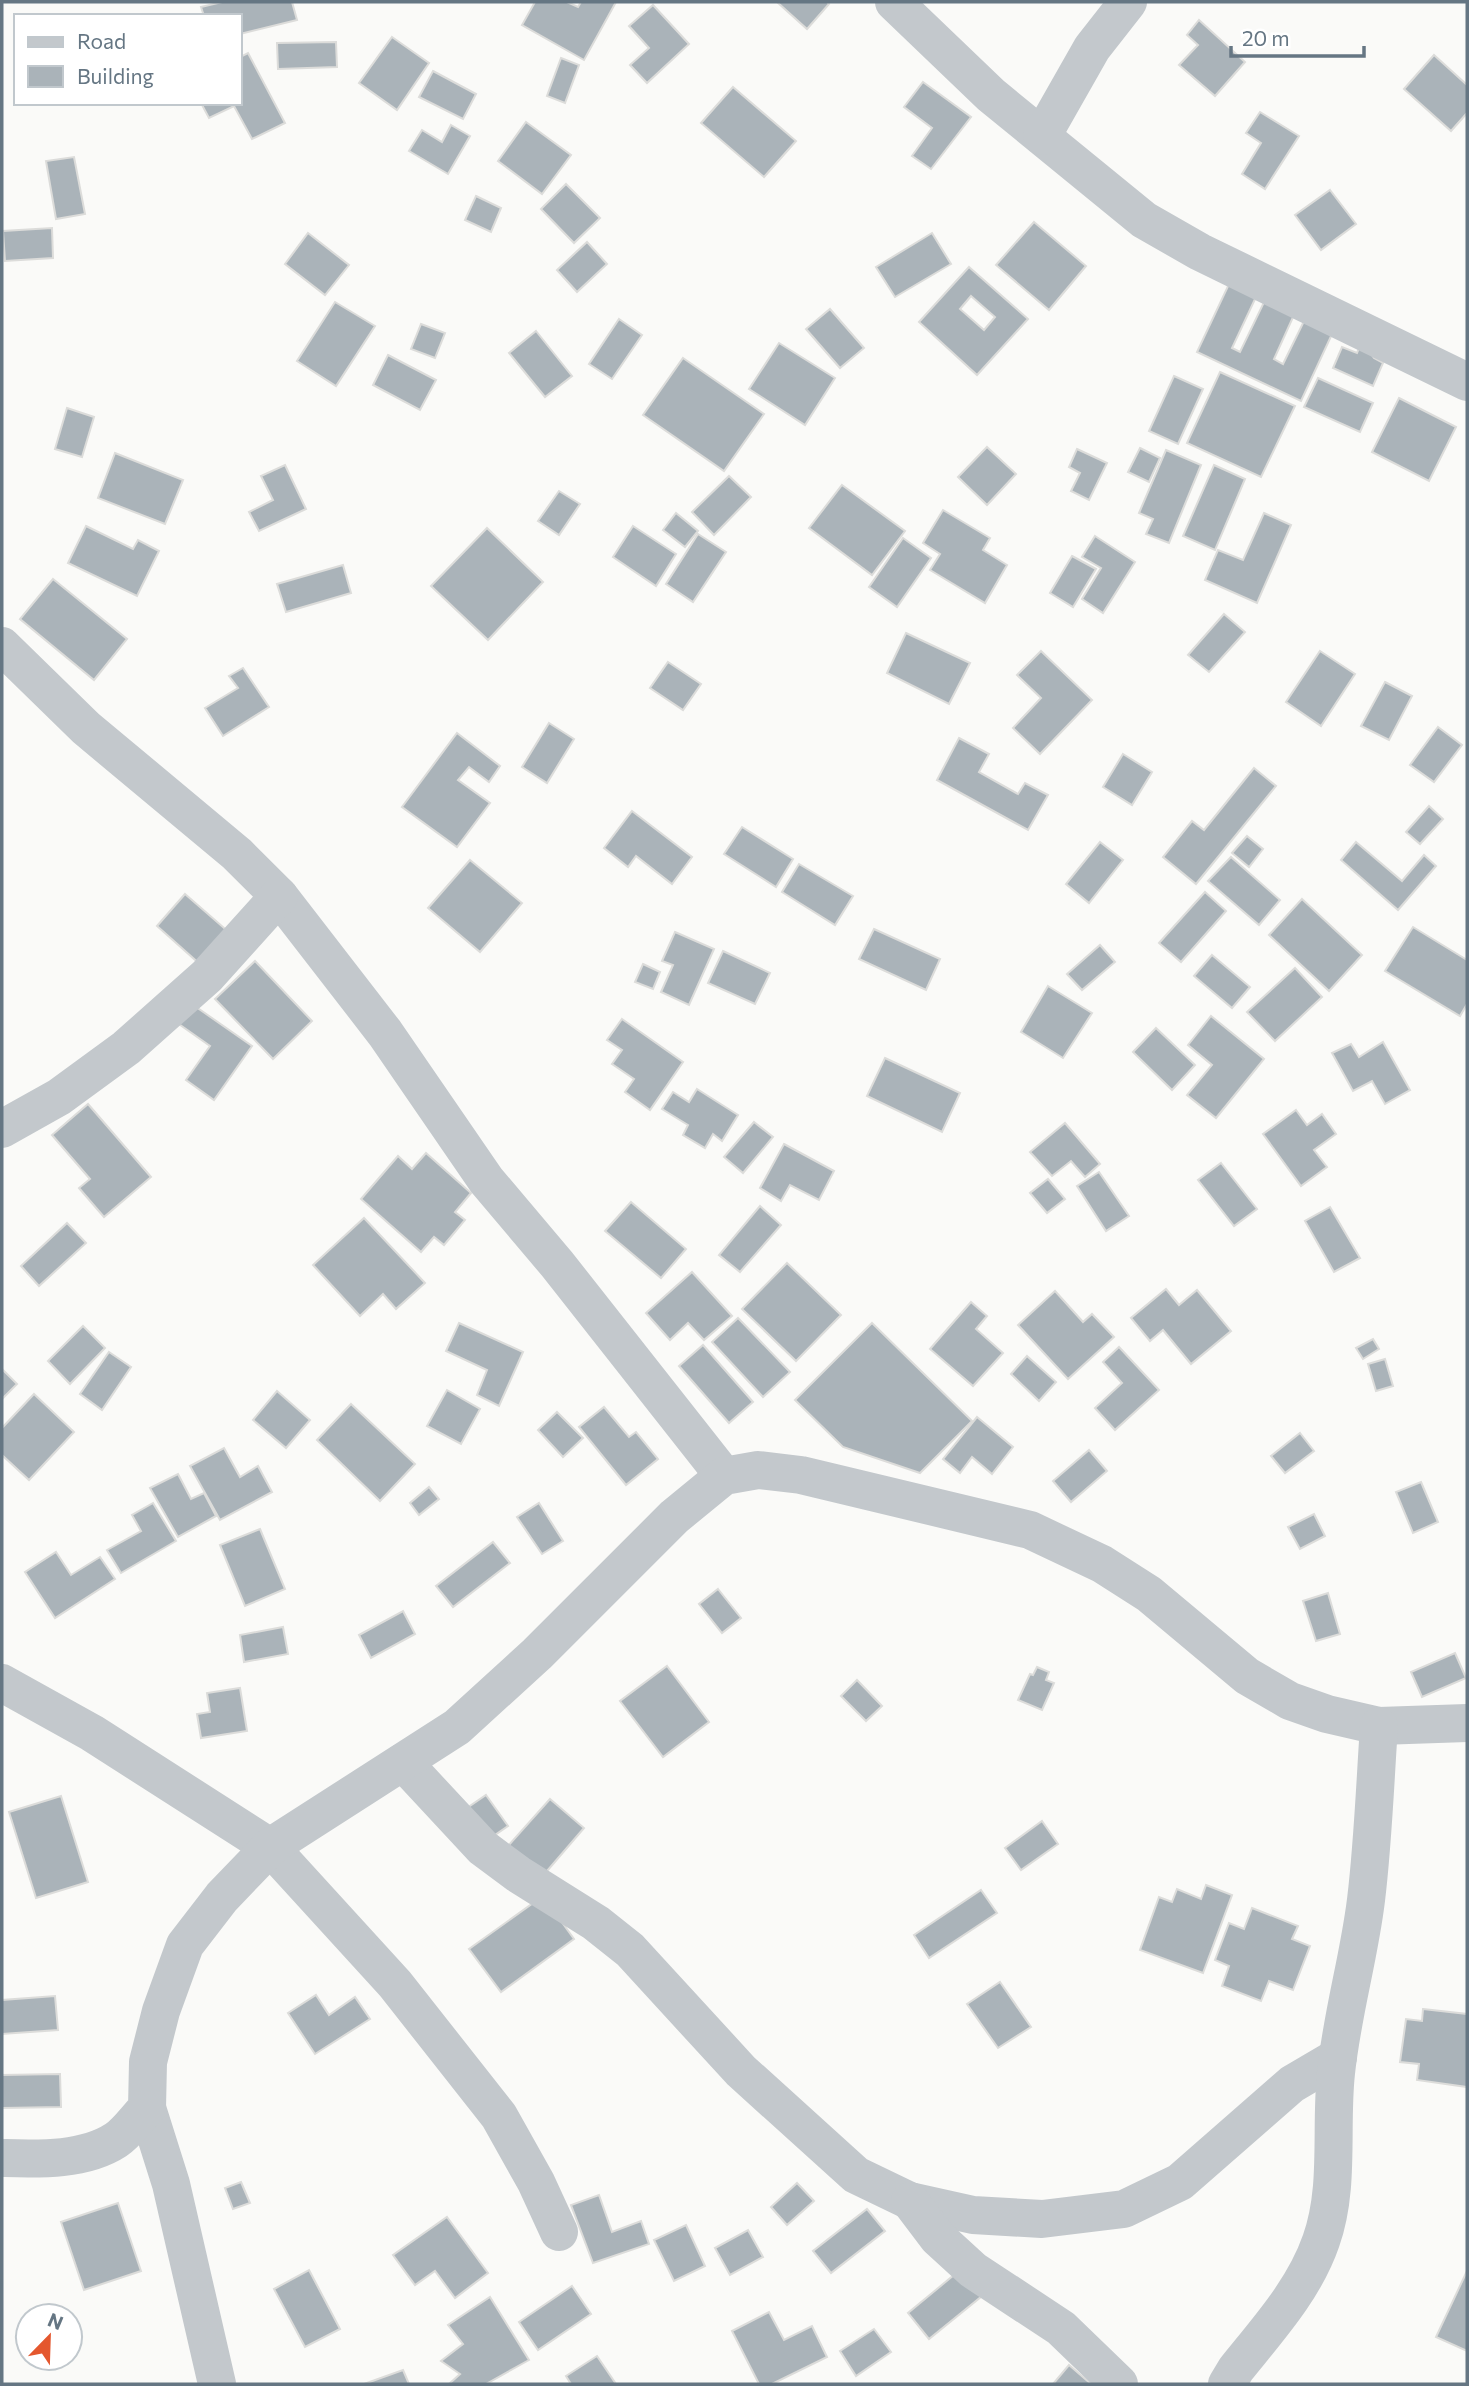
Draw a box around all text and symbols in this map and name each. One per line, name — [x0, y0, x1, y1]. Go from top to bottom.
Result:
legend — [14, 14, 242, 105]
scale bar — [1231, 14, 1364, 58]
text: 20 m — [1242, 25, 1290, 50]
text: Road — [77, 28, 126, 53]
text: Building — [77, 63, 154, 88]
north arrow — [14, 2302, 84, 2372]
text: N — [45, 2308, 67, 2334]

